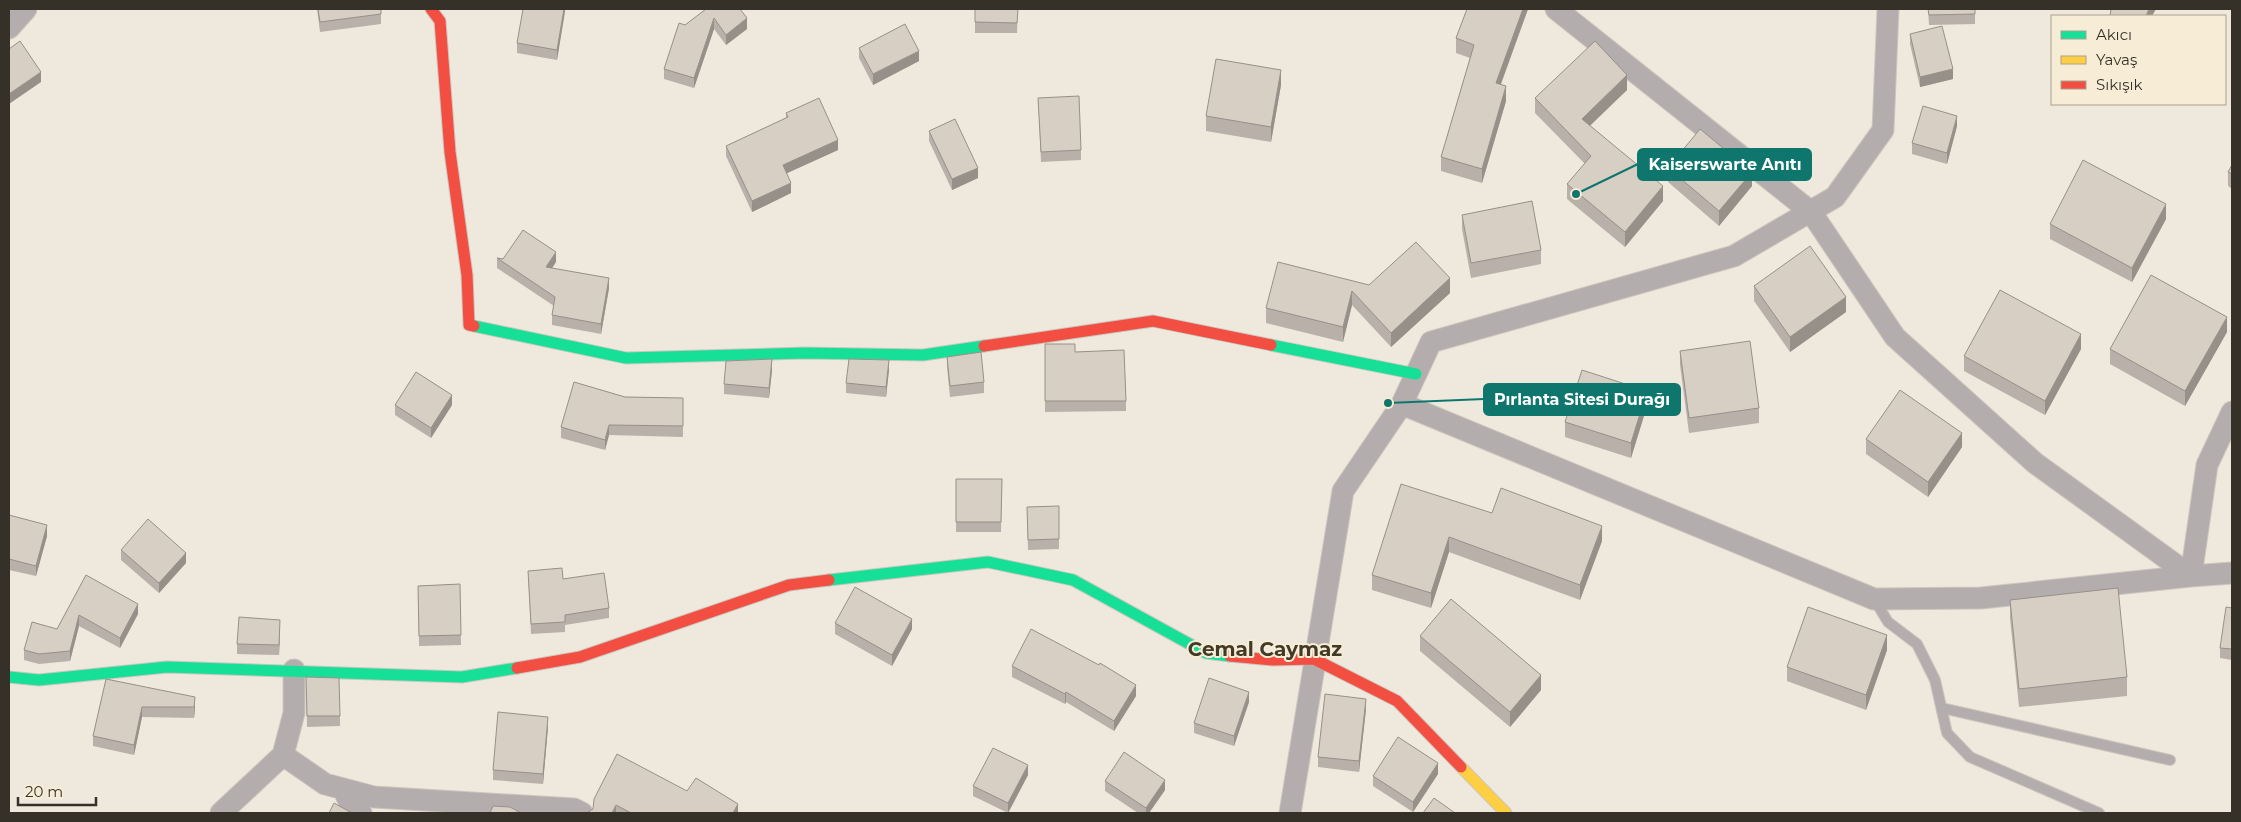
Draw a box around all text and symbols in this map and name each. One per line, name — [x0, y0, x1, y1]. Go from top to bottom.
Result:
legend — [2051, 15, 2226, 105]
text: Akıcı — [2096, 25, 2132, 44]
text: Yavaş — [2096, 50, 2137, 69]
text: Sıkışık — [2096, 75, 2143, 94]
callout: Kaiserswarte Anıtı — [1638, 149, 1811, 180]
text: Kaiserswarte Anıtı — [1648, 155, 1802, 174]
callout: Pırlanta Sitesi Durağı — [1484, 384, 1680, 415]
text: Pırlanta Sitesi Durağı — [1494, 390, 1670, 409]
district label: Cemal Caymaz — [1188, 637, 1342, 661]
scale bar — [18, 774, 95, 806]
text: 20 m — [25, 782, 63, 801]

